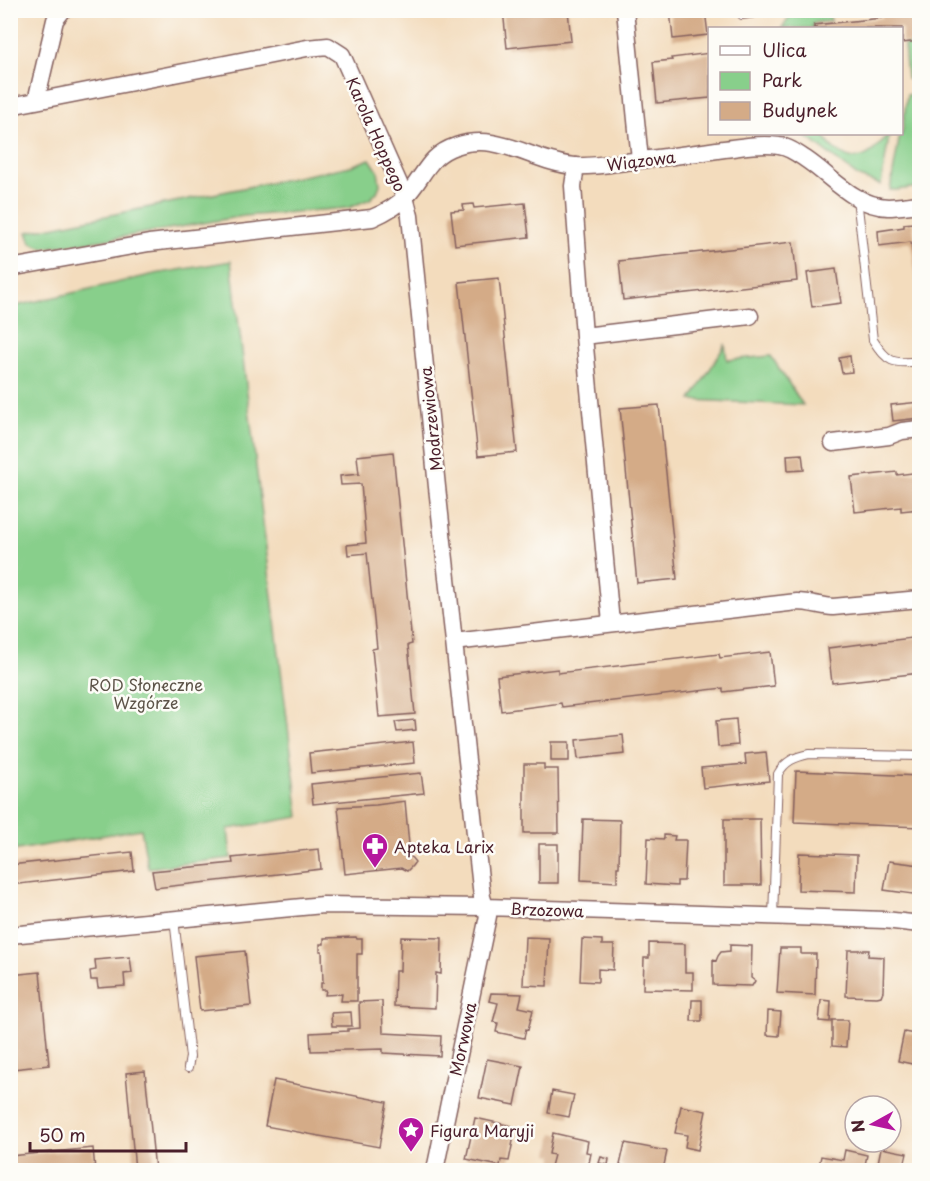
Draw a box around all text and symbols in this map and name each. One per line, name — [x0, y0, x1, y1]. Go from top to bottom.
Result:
legend — [708, 27, 903, 135]
text: Ulica — [762, 36, 807, 63]
text: Park — [762, 66, 802, 93]
street label: Karola Hoppego — [341, 73, 413, 195]
text: Budynek — [762, 96, 838, 123]
street label: Wiązowa — [605, 144, 677, 176]
street label: Modrzewiowa — [413, 366, 447, 472]
park label: ROD Słoneczne Wzgórze — [89, 672, 203, 714]
pharmacy icon: Apteka Larix — [360, 831, 390, 869]
place label: Apteka Larix — [394, 834, 494, 858]
street label: Brzozowa — [510, 896, 585, 922]
street label: Morwowa — [442, 1000, 482, 1078]
north arrow — [843, 1094, 903, 1154]
scale bar — [30, 1115, 186, 1153]
place icon: Figura Maryji — [396, 1115, 426, 1153]
place label: Figura Maryji — [430, 1118, 534, 1142]
text: N — [844, 1118, 870, 1134]
text: 50 m — [39, 1121, 86, 1148]

